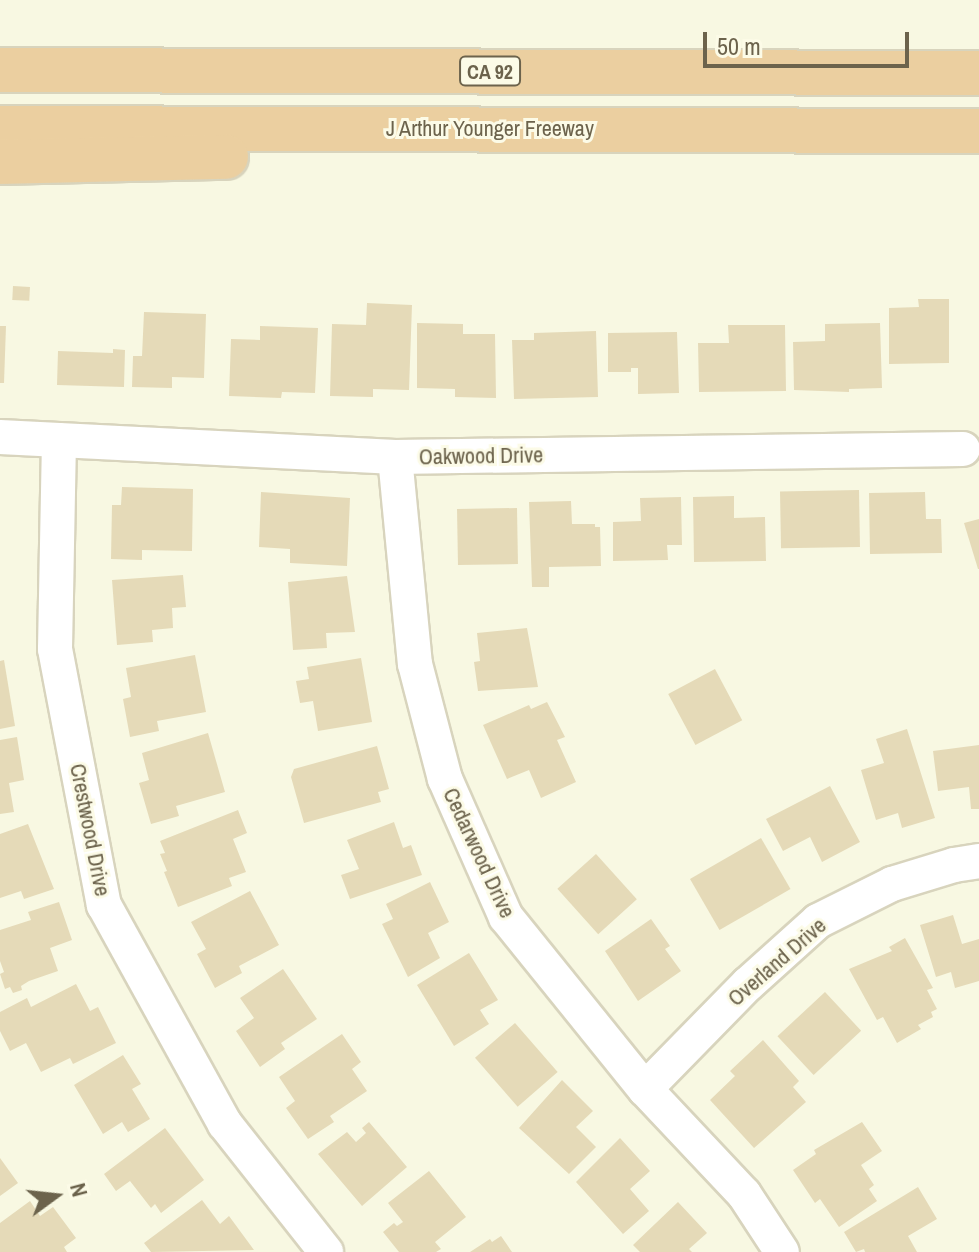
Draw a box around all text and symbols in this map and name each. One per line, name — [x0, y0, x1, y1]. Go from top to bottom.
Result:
scale bar — [707, 16, 913, 66]
text: 50 m — [717, 30, 761, 62]
road number: CA 92 — [458, 55, 522, 87]
street label: J Arthur Younger Freeway — [385, 116, 595, 142]
street label: Oakwood Drive — [419, 442, 543, 470]
street label: Crestwood Drive — [64, 762, 116, 898]
street label: Cedarwood Drive — [437, 784, 521, 922]
street label: Overland Drive — [723, 912, 831, 1012]
north arrow — [16, 1156, 96, 1236]
text: N — [63, 1180, 95, 1200]

